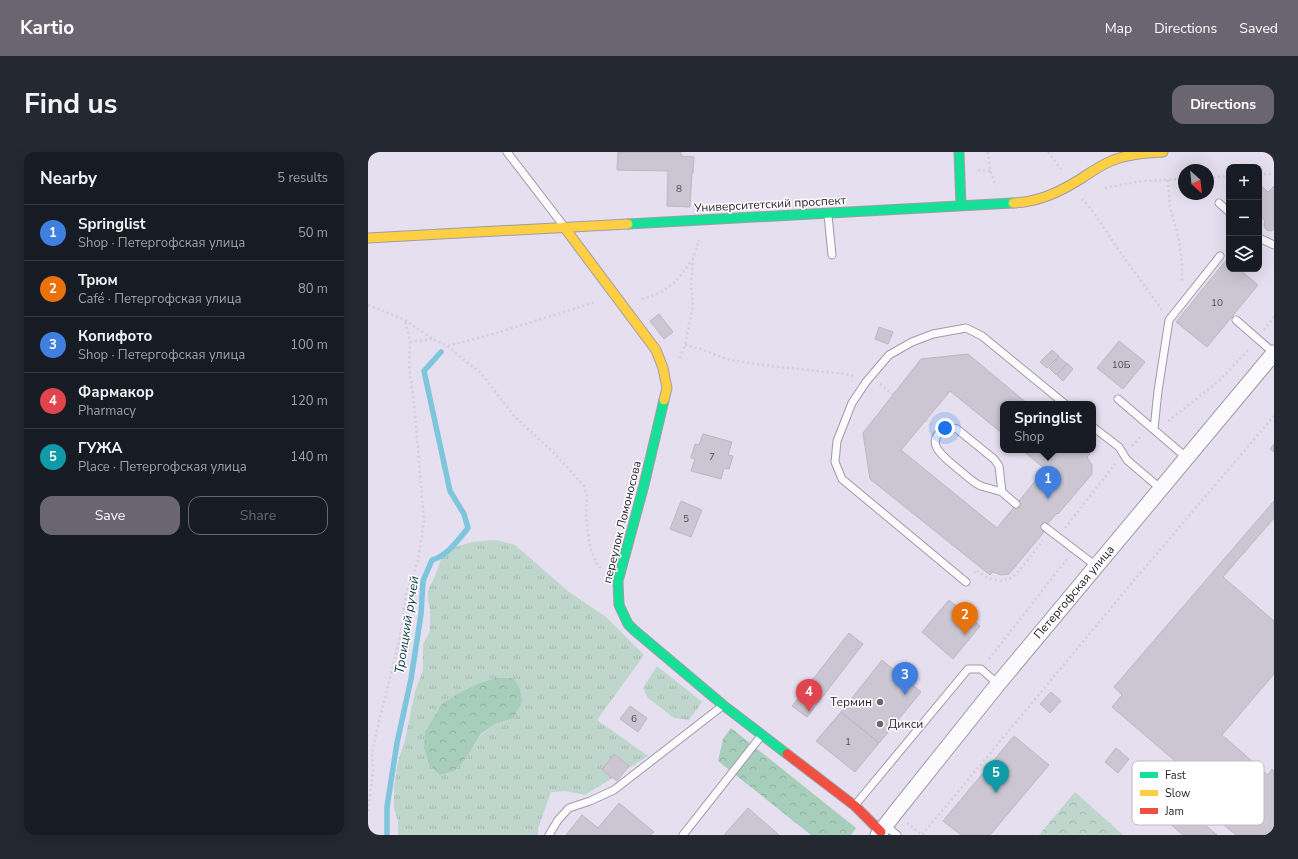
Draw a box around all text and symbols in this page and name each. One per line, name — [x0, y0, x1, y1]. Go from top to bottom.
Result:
text: Kartio — [20, 15, 74, 41]
text: Map — [1105, 19, 1132, 38]
text: Directions — [1154, 19, 1217, 38]
text: Saved — [1239, 19, 1278, 38]
text: Find us — [24, 85, 118, 123]
button: Directions — [1172, 85, 1274, 124]
north arrow — [1178, 164, 1214, 200]
map controls — [1226, 164, 1262, 272]
button: + — [1226, 164, 1262, 200]
text: Nearby — [40, 167, 97, 190]
text: 5 results — [277, 169, 328, 187]
house number: 8 — [676, 182, 682, 196]
street label: Университетский проспект — [693, 192, 847, 216]
button: − — [1226, 200, 1262, 236]
text: Springlist — [78, 214, 146, 234]
text: 1 — [49, 224, 57, 242]
text: 50 m — [298, 224, 328, 242]
text: Shop · Петергофская улица — [78, 234, 245, 252]
button: layers — [1226, 236, 1262, 272]
text: Трюм — [78, 270, 118, 290]
text: 2 — [49, 280, 57, 298]
text: 80 m — [298, 280, 328, 298]
text: Café · Петергофская улица — [78, 290, 241, 308]
house number: 10 — [1211, 296, 1223, 310]
text: Копифото — [78, 326, 152, 346]
text: 3 — [49, 336, 57, 354]
text: 100 m — [290, 336, 328, 354]
text: Shop · Петергофская улица — [78, 346, 245, 364]
house number: 10Б — [1112, 358, 1131, 372]
text: Фармакор — [78, 382, 154, 402]
text: 4 — [49, 392, 57, 410]
text: 120 m — [290, 392, 328, 410]
popup — [1000, 401, 1096, 453]
text: Pharmacy — [78, 402, 136, 420]
text: Springlist — [1014, 408, 1082, 428]
your location — [935, 418, 955, 438]
text: Shop — [1014, 428, 1044, 446]
text: ГУЖА — [78, 438, 122, 458]
text: 5 — [49, 448, 57, 466]
text: 140 m — [290, 448, 328, 466]
house number: 7 — [709, 450, 715, 464]
text: Place · Петергофская улица — [78, 458, 247, 476]
street label: переулок Ломоносова — [599, 459, 645, 585]
pin: 1 — [1035, 466, 1061, 499]
button: Save — [40, 496, 180, 535]
button: Share — [188, 496, 328, 535]
house number: 5 — [683, 512, 689, 526]
street label: Петергофская улица — [1030, 542, 1118, 642]
water label: Троицкий ручей — [390, 574, 424, 675]
pin: 2 — [952, 602, 978, 635]
pin: 3 — [892, 662, 918, 695]
pin: 4 — [796, 679, 822, 712]
place label: Термин — [830, 694, 872, 710]
marker: Термин — [875, 697, 885, 707]
house number: 6 — [631, 712, 637, 726]
place label: Дикси — [888, 716, 923, 732]
marker: Дикси — [875, 719, 885, 729]
house number: 1 — [845, 735, 851, 749]
pin: 5 — [983, 760, 1009, 793]
legend — [1132, 761, 1264, 825]
text: Fast — [1165, 768, 1186, 783]
text: Slow — [1165, 786, 1190, 801]
text: Jam — [1164, 804, 1184, 819]

